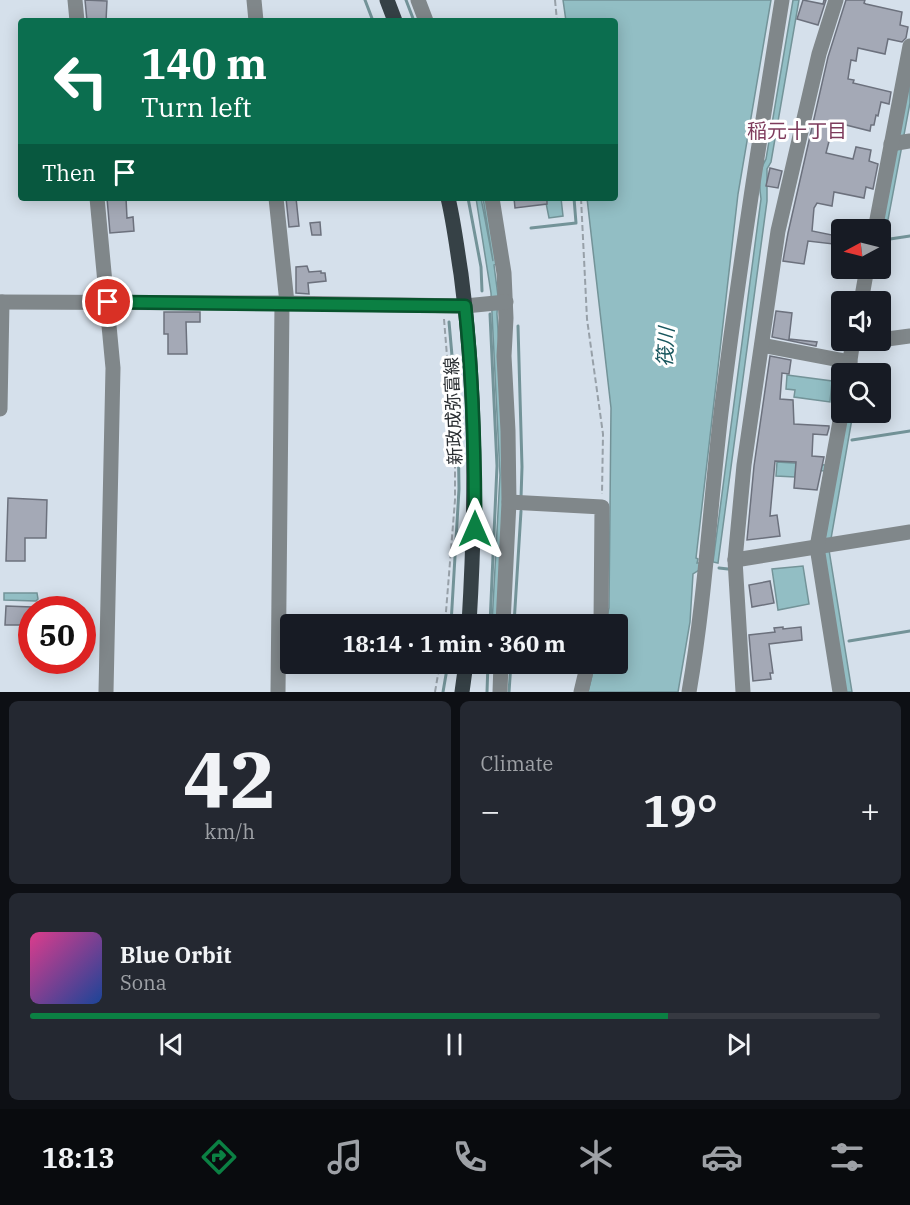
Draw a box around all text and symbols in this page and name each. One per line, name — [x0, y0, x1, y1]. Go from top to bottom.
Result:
text: 140 m — [141, 36, 267, 91]
icon: left — [42, 42, 120, 120]
text: Turn left — [141, 89, 252, 124]
district label: 稲元十丁目 — [747, 117, 847, 144]
icon: arrive — [108, 156, 141, 189]
text: Then — [42, 158, 96, 187]
north arrow — [831, 219, 891, 279]
map controls — [831, 219, 891, 423]
pin — [82, 276, 133, 327]
icon: arrive — [91, 285, 124, 318]
button: sound — [831, 291, 891, 351]
water label: 筏川 — [650, 324, 680, 368]
street label: 新政成弥富線 — [440, 357, 466, 465]
button: search — [831, 363, 891, 423]
position arrow — [443, 497, 507, 561]
speed limit sign: 50 — [18, 596, 96, 674]
text: 18:14 · 1 min · 360 m — [342, 629, 566, 658]
text: 42 — [183, 728, 277, 829]
text: Climate — [481, 750, 553, 777]
text: 19° — [643, 781, 718, 839]
text: − — [481, 789, 500, 832]
text: + — [860, 789, 880, 832]
text: km/h — [204, 818, 255, 845]
text: Blue Orbit — [120, 940, 231, 969]
text: Sona — [120, 969, 167, 996]
icon: previous — [155, 1028, 188, 1061]
icon: pause — [438, 1028, 471, 1061]
icon: next — [722, 1028, 755, 1061]
icon: directions — [198, 1136, 240, 1178]
icon: music — [324, 1136, 366, 1178]
icon: phone — [449, 1136, 491, 1178]
icon: climate — [575, 1136, 617, 1178]
icon: car — [701, 1136, 743, 1178]
icon: filters — [826, 1136, 868, 1178]
text: 18:13 — [42, 1140, 115, 1175]

